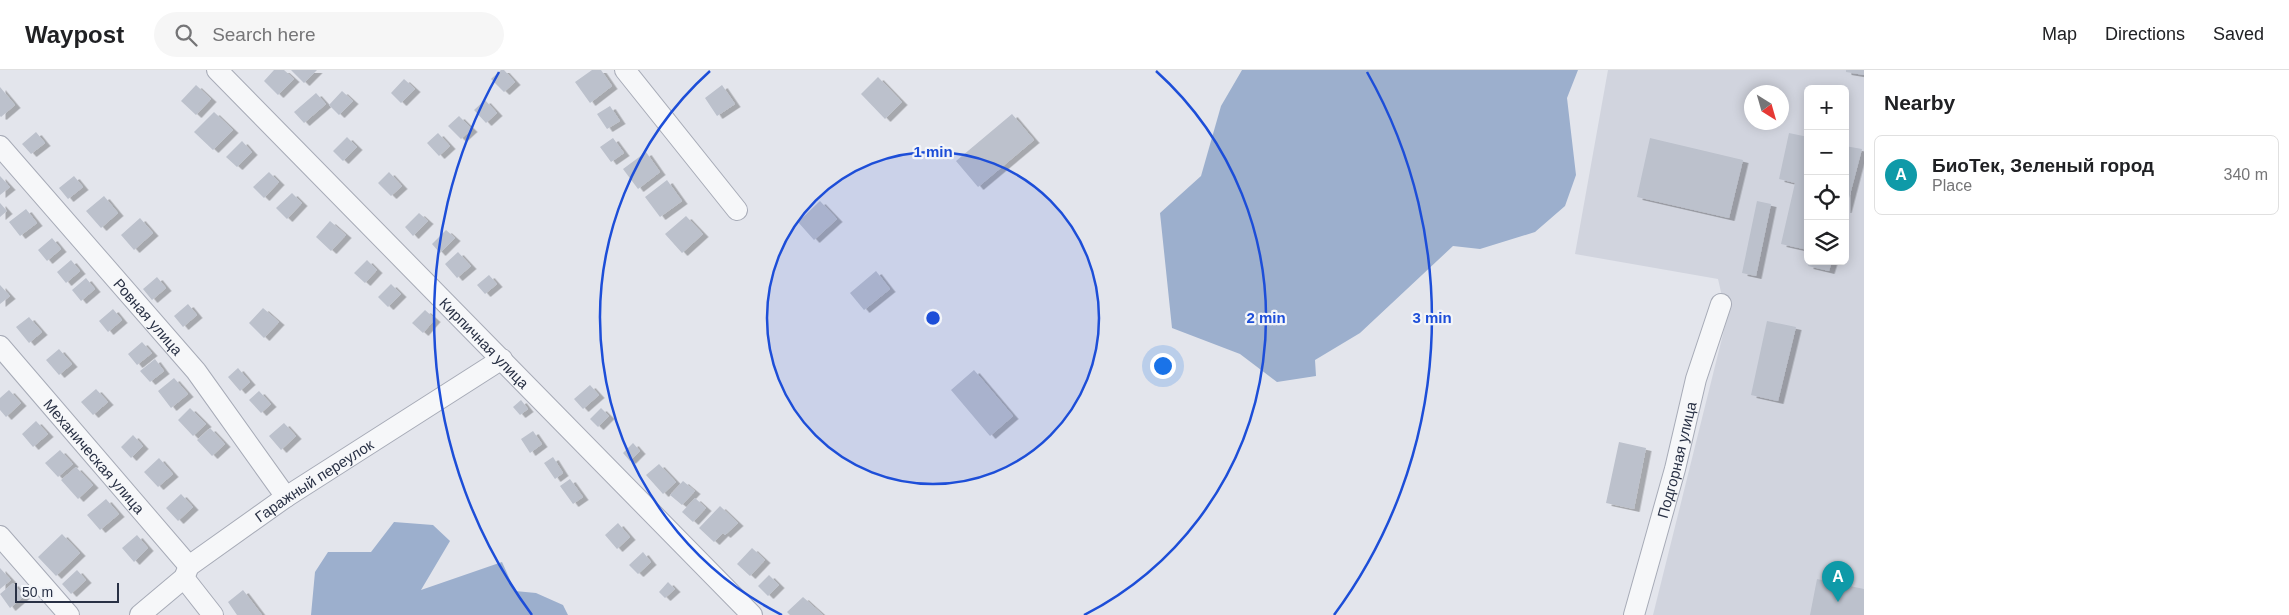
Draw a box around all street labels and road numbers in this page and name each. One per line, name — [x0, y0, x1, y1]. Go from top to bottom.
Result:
street label: Ровная улица — [111, 275, 187, 359]
street label: Кирпичная улица — [436, 294, 533, 392]
street label: Механическая улица — [41, 395, 149, 517]
street label: Подгорная улица — [1653, 399, 1699, 520]
street label: Гаражный переулок — [251, 435, 376, 525]

